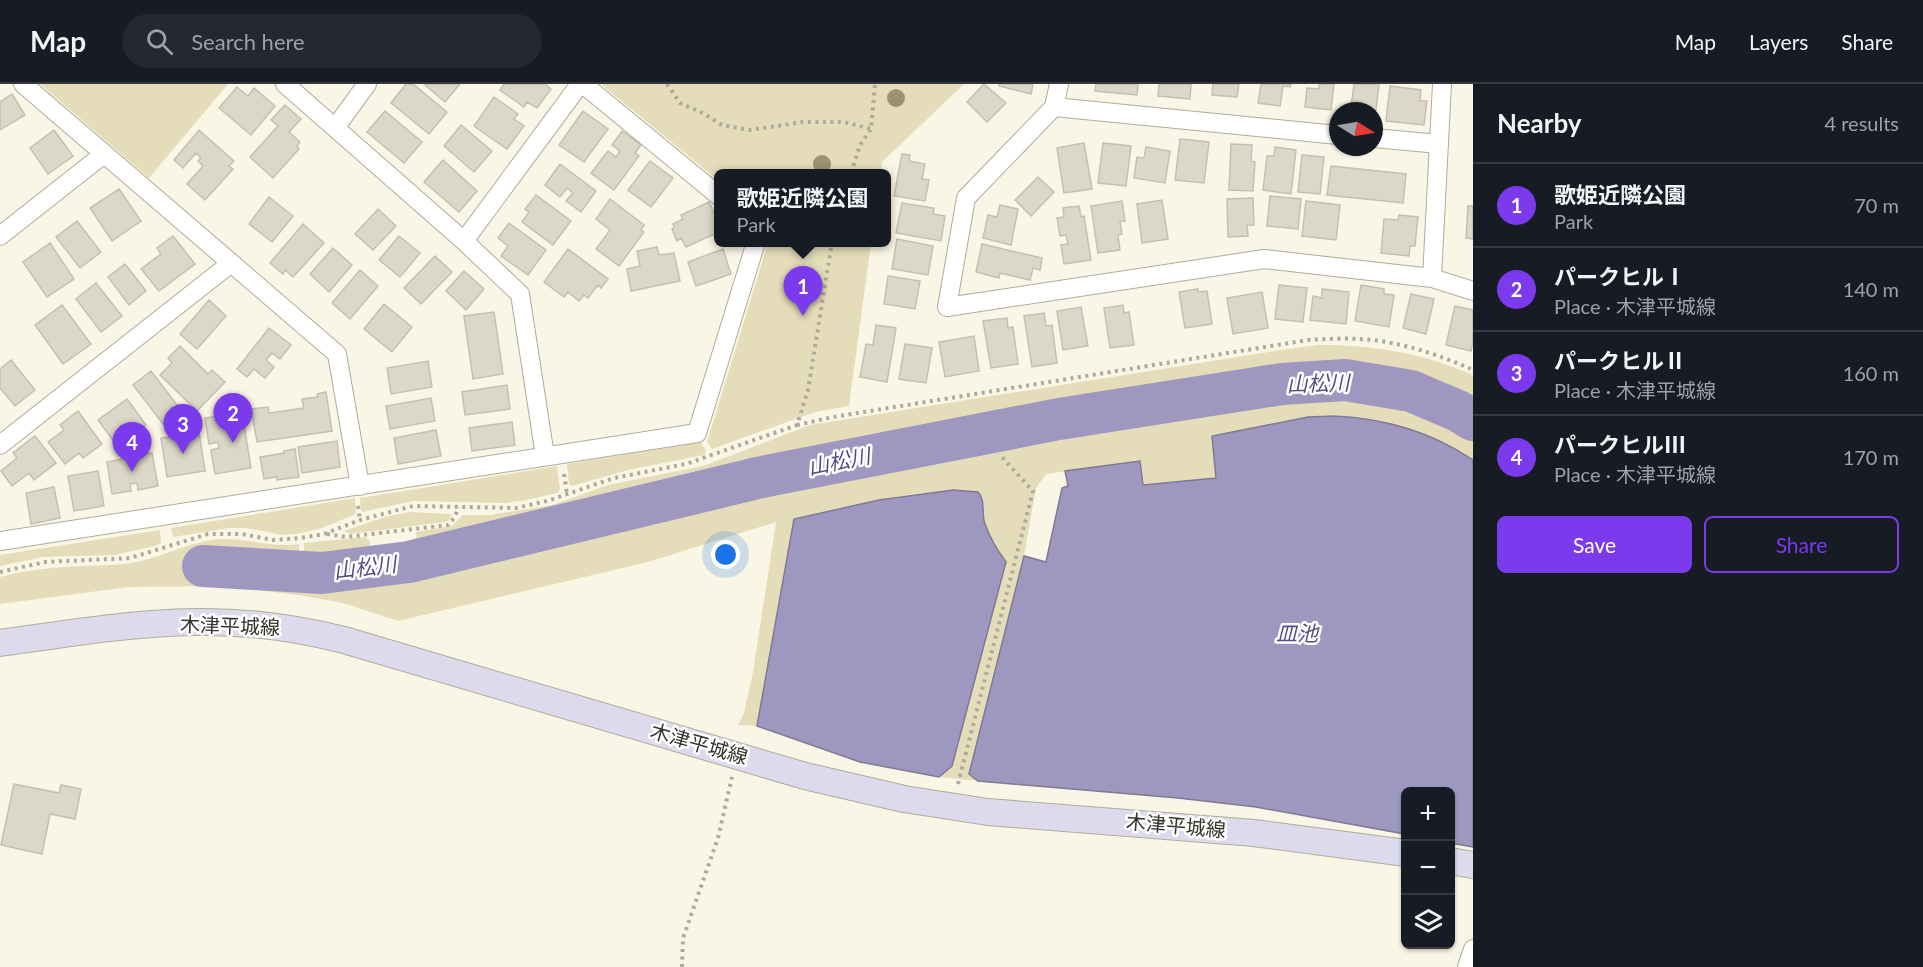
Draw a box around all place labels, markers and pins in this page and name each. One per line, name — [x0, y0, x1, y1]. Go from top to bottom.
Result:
pin: 1 — [784, 266, 822, 316]
pin: 2 — [214, 394, 252, 443]
pin: 3 — [164, 404, 202, 454]
pin: 4 — [112, 422, 152, 472]

